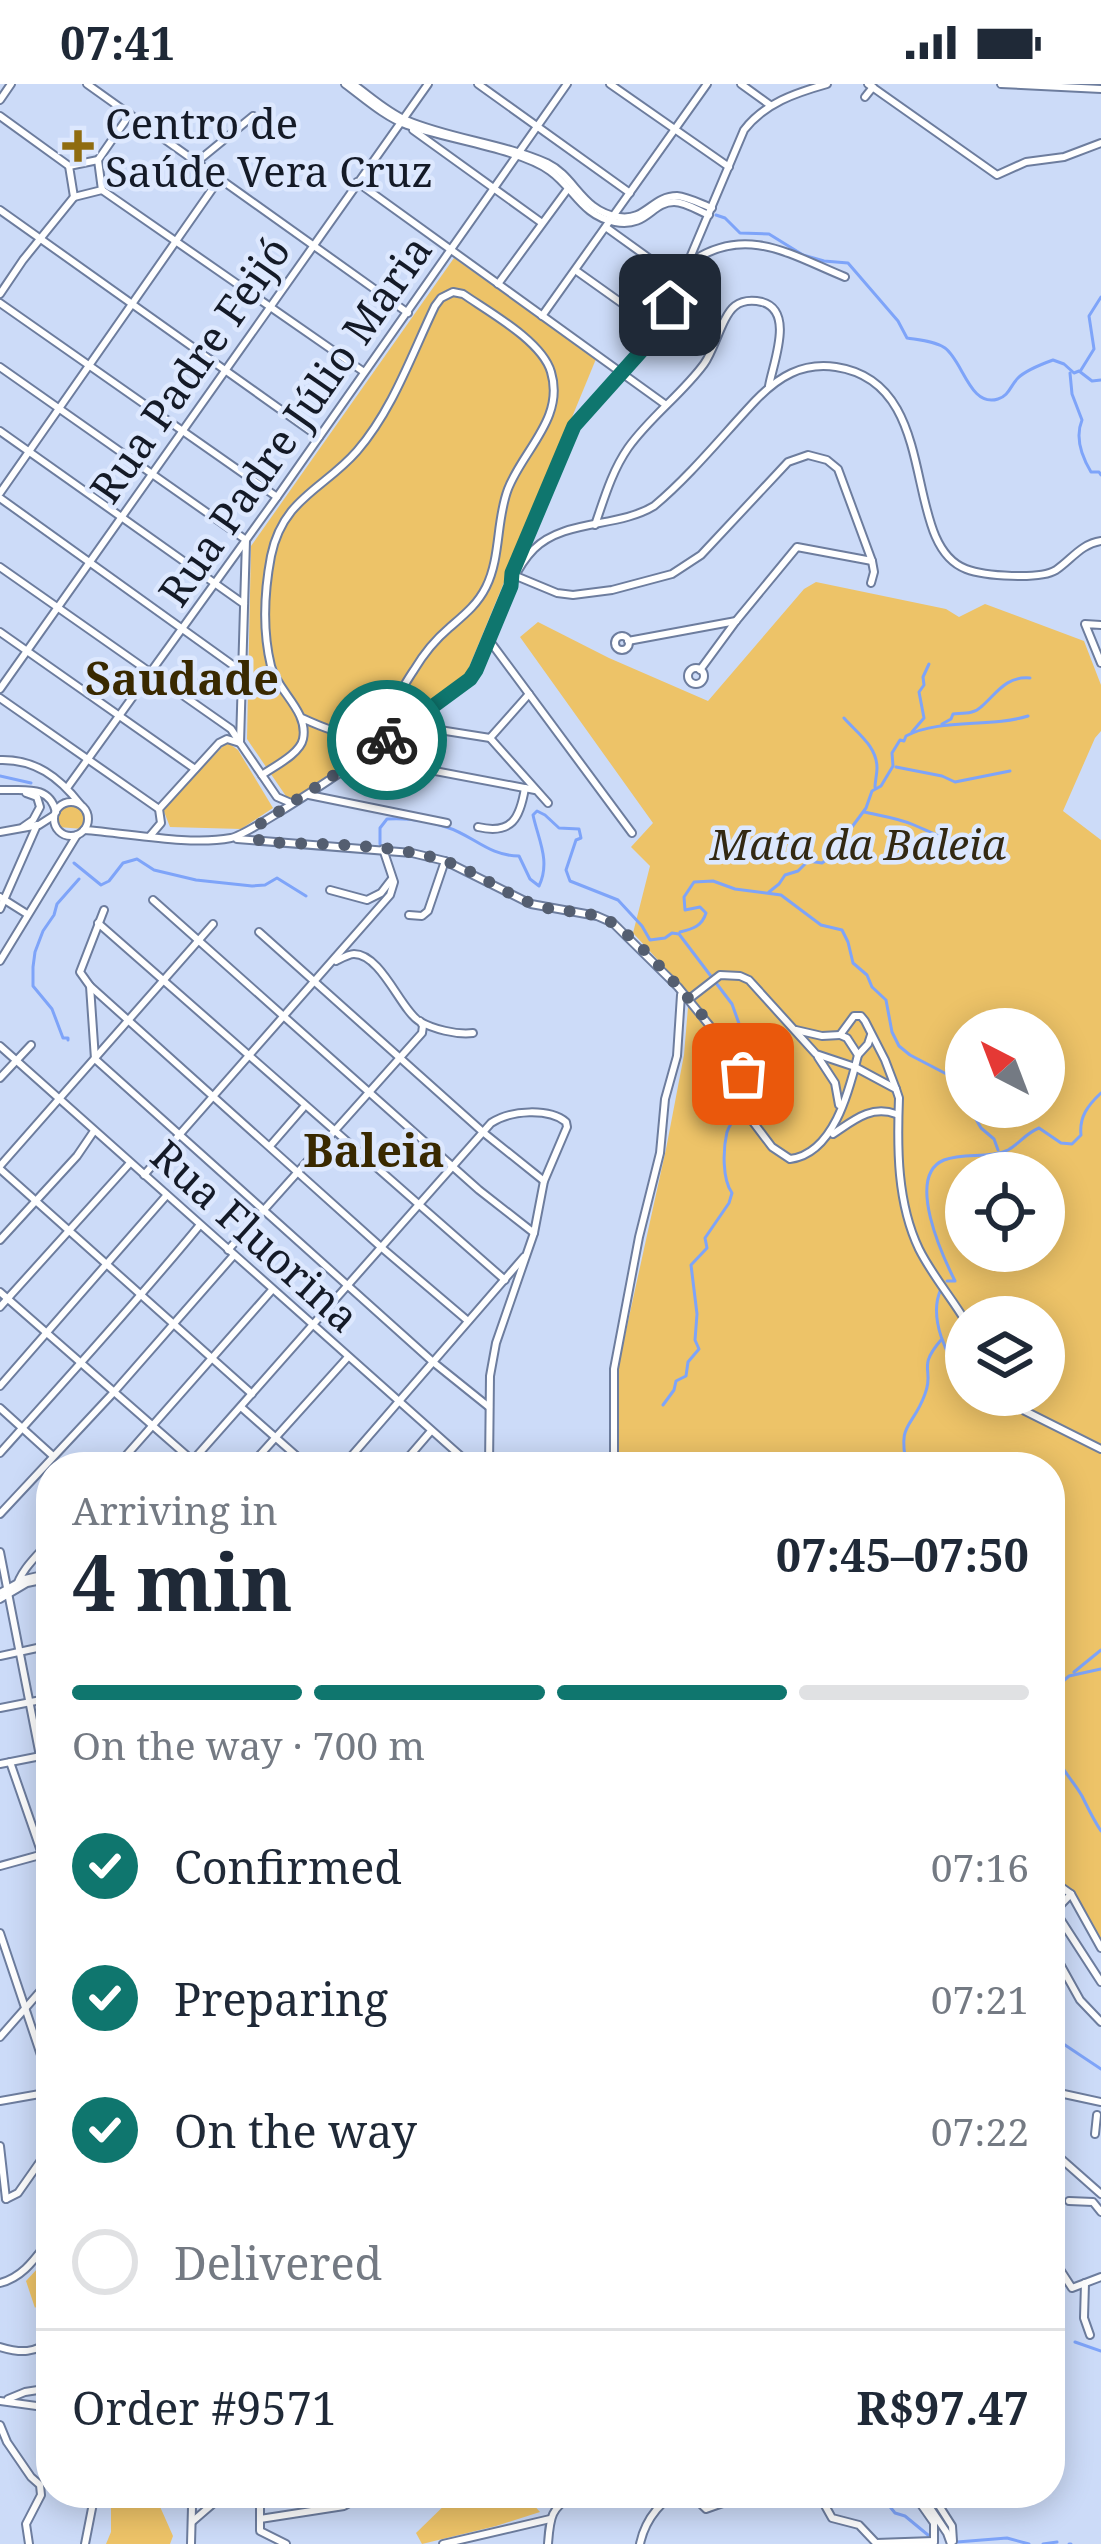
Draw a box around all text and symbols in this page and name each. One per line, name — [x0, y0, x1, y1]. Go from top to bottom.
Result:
text: 07:41 — [60, 12, 175, 73]
place label: Centro de Saúde Vera Cruz — [105, 94, 433, 199]
marker: Centro de Saúde Vera Cruz — [62, 130, 94, 162]
street label: Rua Padre Júlio Maria — [144, 223, 444, 617]
street label: Rua Padre Feijó — [76, 225, 302, 513]
pin — [619, 254, 721, 356]
icon: home — [637, 272, 703, 338]
district label: Saudade — [85, 647, 279, 708]
courier — [327, 680, 447, 800]
icon: bike — [354, 707, 420, 773]
park label: Mata da Baleia — [709, 815, 1007, 872]
north arrow — [945, 1008, 1065, 1128]
map controls — [945, 1008, 1065, 1416]
pin — [692, 1023, 794, 1125]
icon: bag — [710, 1041, 776, 1107]
district label: Baleia — [303, 1119, 445, 1180]
street label: Rua Fluorina — [140, 1126, 372, 1344]
button: locate — [945, 1152, 1065, 1272]
button: layers — [945, 1296, 1065, 1416]
text: Arriving in — [72, 1483, 278, 1536]
text: 07:45–07:50 — [776, 1524, 1029, 1585]
text: 4 min — [72, 1528, 293, 1634]
text: On the way · 700 m — [72, 1718, 425, 1771]
icon: check — [72, 1833, 138, 1899]
text: Confirmed — [174, 1836, 402, 1897]
text: 07:16 — [931, 1840, 1029, 1893]
icon: check — [72, 1965, 138, 2031]
text: Preparing — [174, 1968, 388, 2029]
text: 07:21 — [931, 1972, 1029, 2025]
icon: check — [72, 2097, 138, 2163]
text: On the way — [174, 2100, 417, 2161]
text: 07:22 — [931, 2104, 1029, 2157]
text: Delivered — [174, 2232, 382, 2293]
text: Order #9571 — [72, 2377, 337, 2438]
text: R$97.47 — [857, 2377, 1029, 2438]

